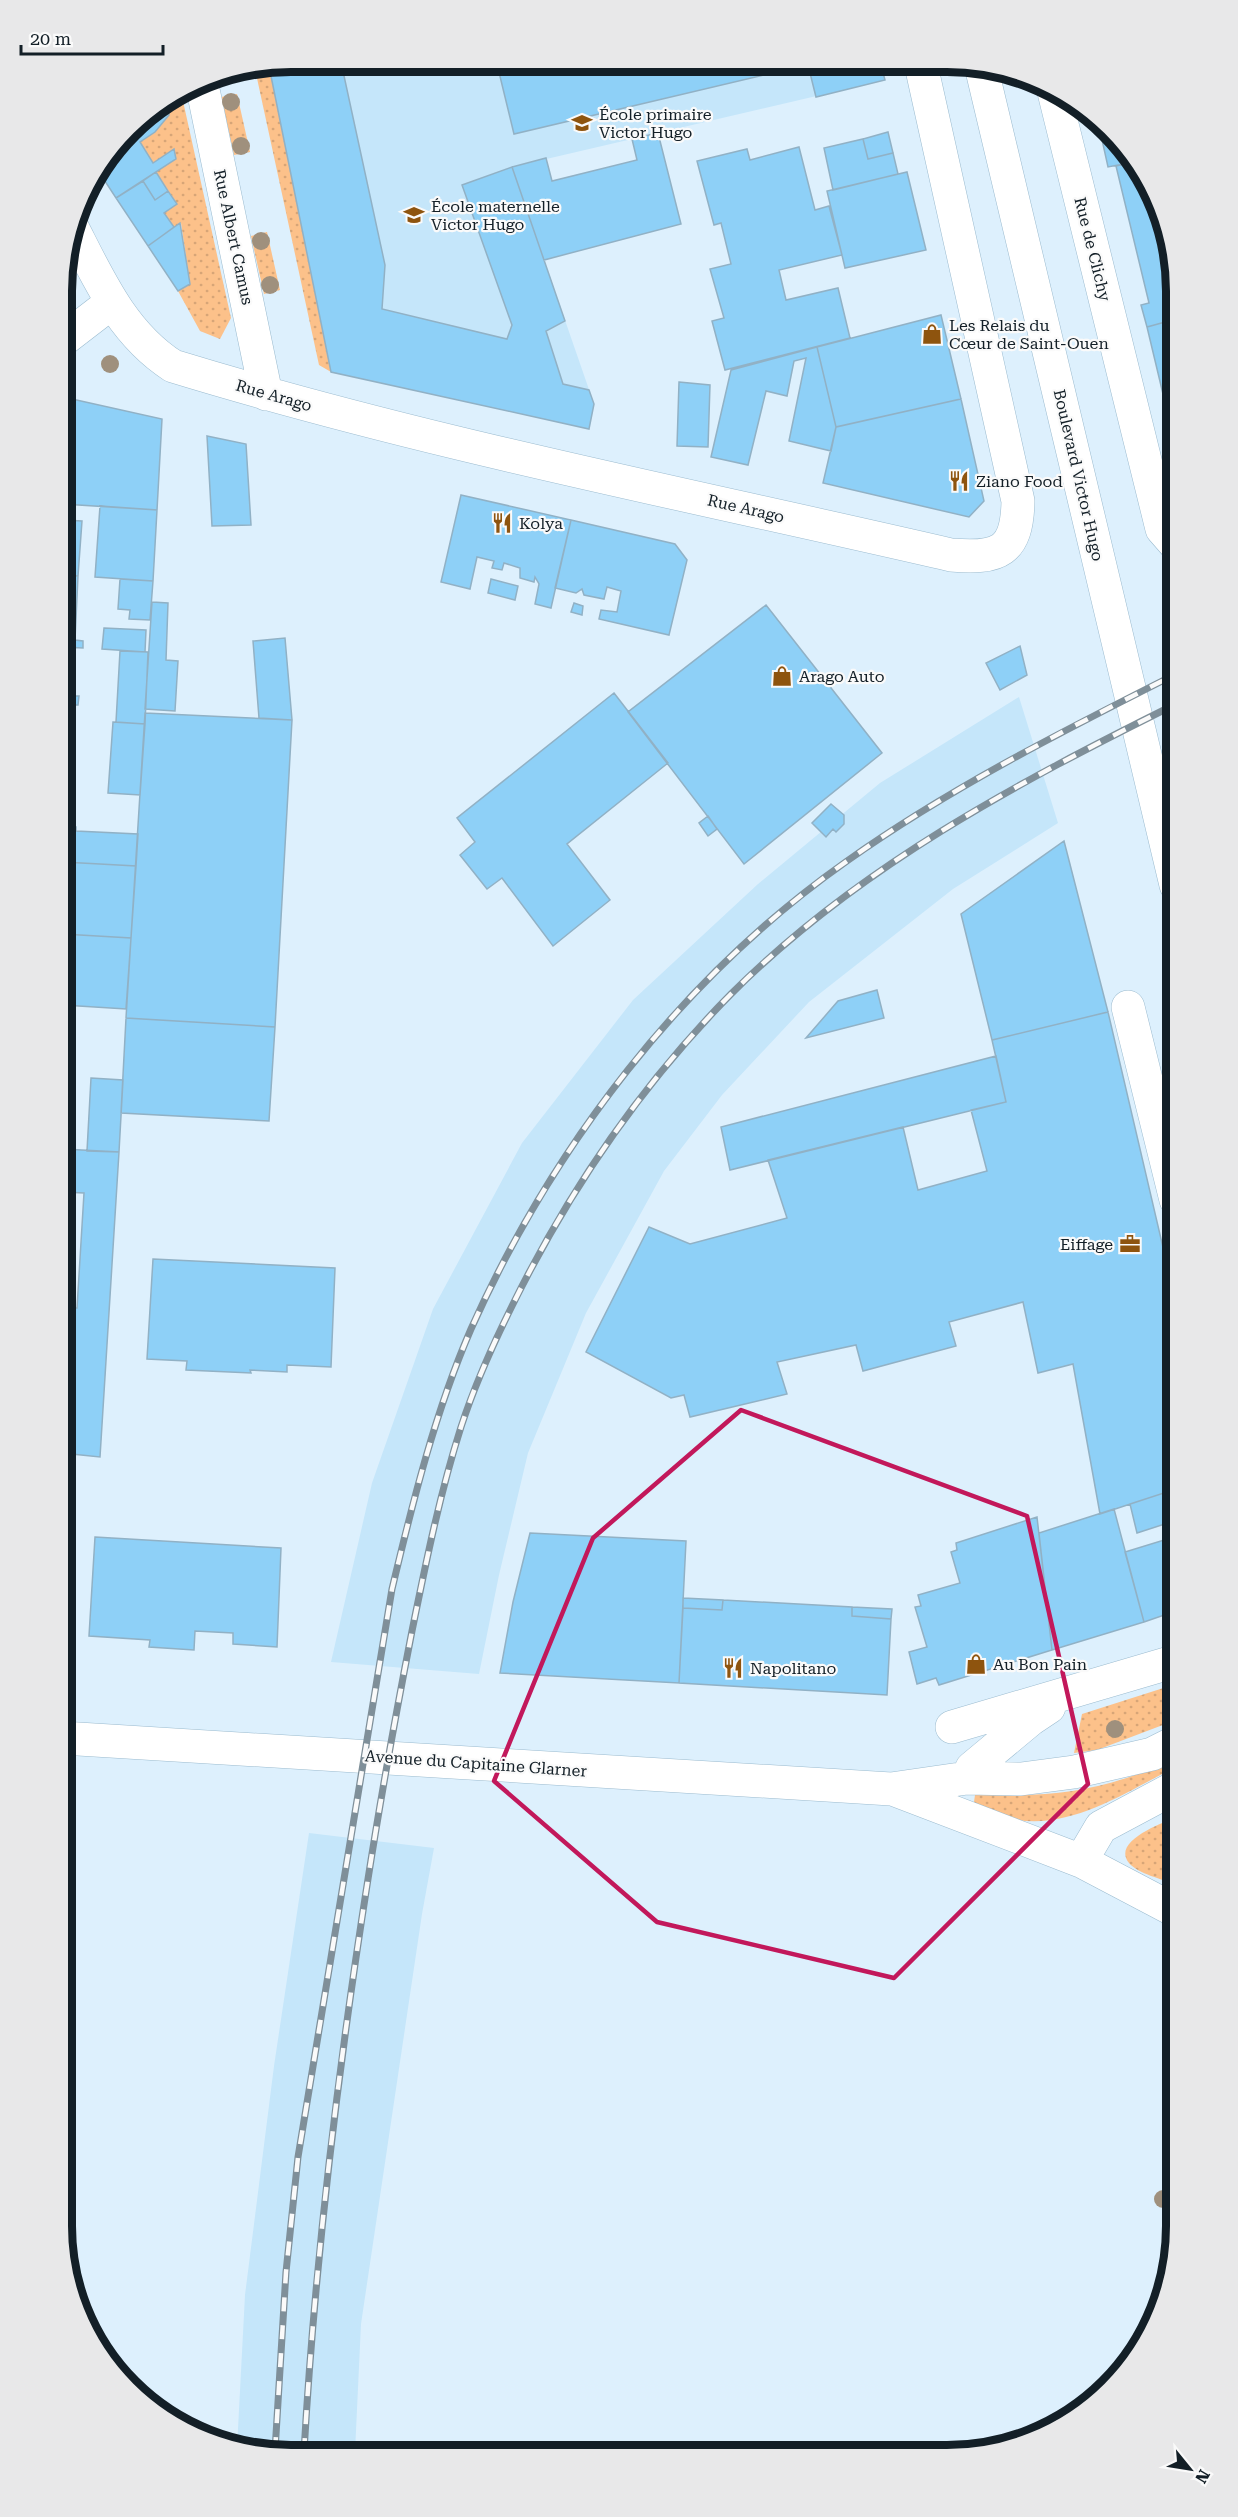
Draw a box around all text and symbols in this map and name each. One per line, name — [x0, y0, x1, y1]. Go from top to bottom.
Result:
scale bar — [21, 18, 164, 56]
text: 20 m — [30, 28, 71, 49]
place label: École primaire Victor Hugo — [599, 105, 712, 142]
school or university icon: École primaire Victor Hugo — [570, 111, 594, 135]
street label: Rue Albert Camus — [210, 168, 257, 307]
street label: Rue de Clichy — [1070, 195, 1115, 304]
place label: École maternelle Victor Hugo — [431, 197, 560, 234]
school or university icon: École maternelle Victor Hugo — [402, 203, 426, 227]
place label: Les Relais du Cœur de Saint-Ouen — [949, 316, 1109, 353]
shop icon: Les Relais du Cœur de Saint-Ouen — [920, 322, 944, 346]
street label: Rue Arago — [234, 376, 314, 415]
street label: Boulevard Victor Hugo — [1049, 387, 1108, 563]
restaurant icon: Ziano Food — [947, 469, 971, 493]
place label: Ziano Food — [976, 472, 1063, 491]
street label: Rue Arago — [706, 490, 786, 527]
restaurant icon: Kolya — [490, 511, 514, 535]
place label: Kolya — [519, 514, 563, 533]
shop icon: Arago Auto — [770, 664, 794, 688]
place label: Arago Auto — [799, 667, 885, 686]
office icon: Eiffage — [1118, 1232, 1142, 1256]
place label: Eiffage — [1060, 1235, 1113, 1254]
shop icon: Au Bon Pain — [964, 1652, 988, 1676]
place label: Au Bon Pain — [993, 1655, 1087, 1674]
restaurant icon: Napolitano — [721, 1656, 745, 1680]
place label: Napolitano — [750, 1659, 836, 1678]
street label: Avenue du Capitaine Glarner — [364, 1746, 588, 1781]
north arrow — [1160, 2439, 1220, 2499]
text: N — [1191, 2466, 1214, 2486]

